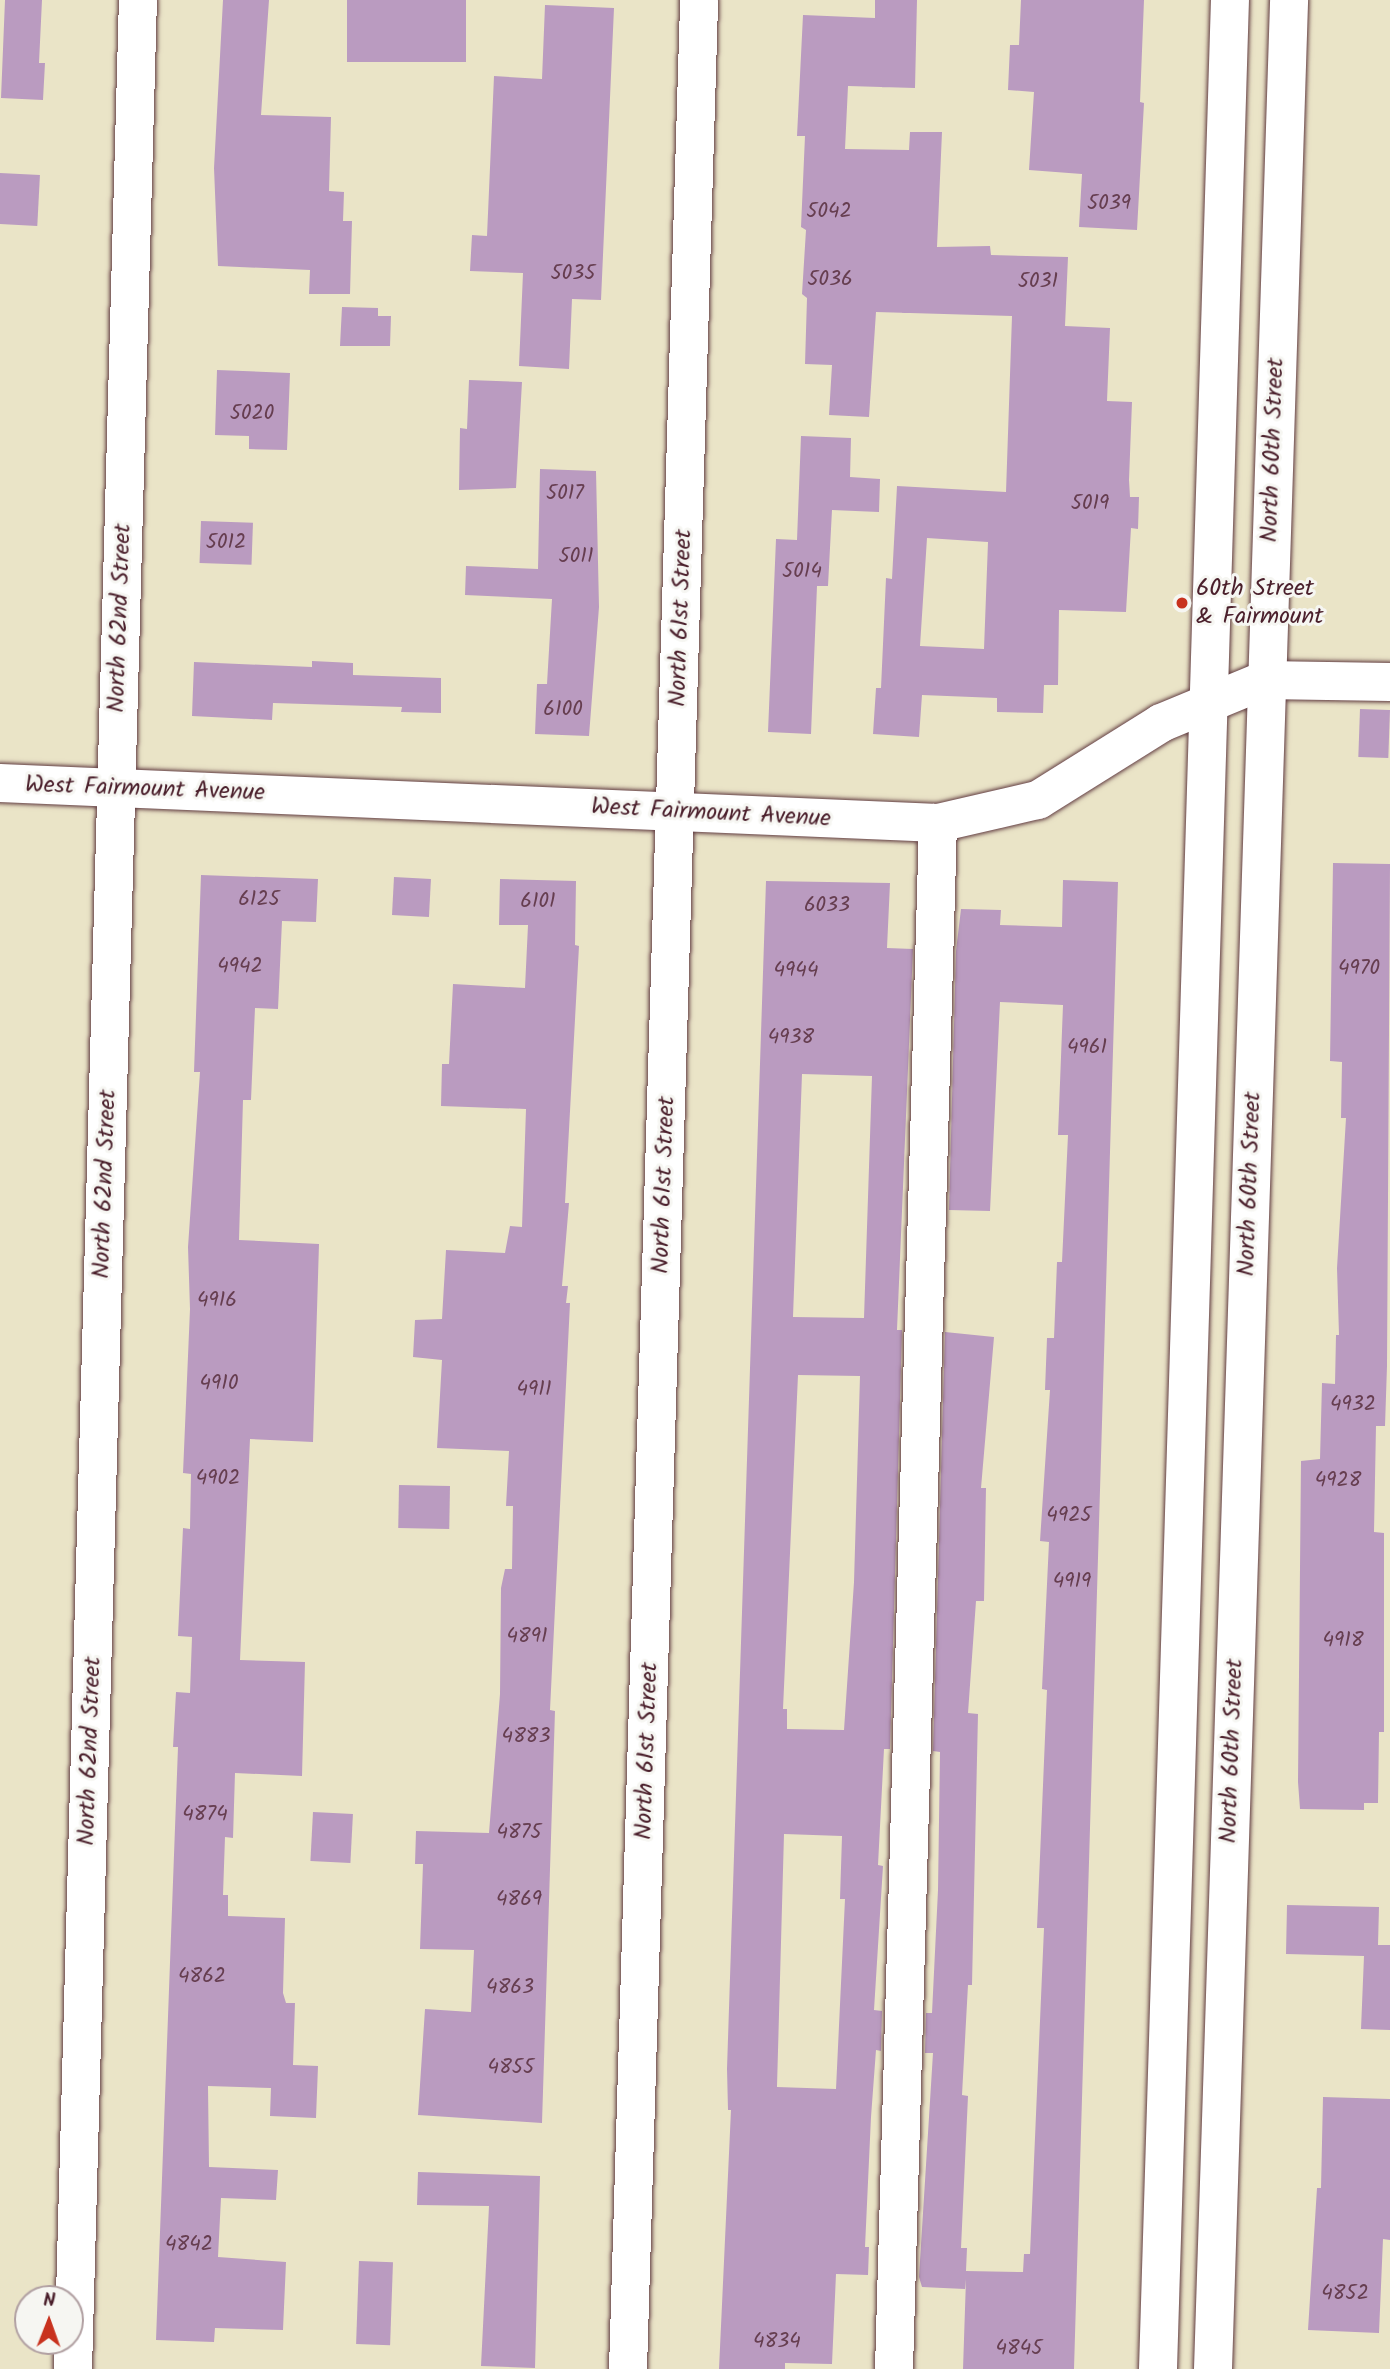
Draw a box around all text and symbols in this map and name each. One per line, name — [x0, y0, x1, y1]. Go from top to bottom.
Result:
house number: 5039 — [1087, 191, 1131, 217]
house number: 5042 — [806, 199, 852, 225]
house number: 5035 — [550, 261, 596, 287]
house number: 5036 — [807, 267, 853, 293]
house number: 5031 — [1018, 269, 1058, 295]
street label: North 60th Street — [1255, 357, 1291, 543]
house number: 5020 — [230, 401, 274, 427]
house number: 5017 — [546, 481, 584, 507]
house number: 5019 — [1071, 491, 1109, 517]
street label: North 62nd Street — [102, 523, 138, 713]
street label: North 61st Street — [664, 529, 698, 707]
house number: 5012 — [206, 530, 246, 556]
house number: 5011 — [559, 544, 593, 570]
house number: 5014 — [782, 559, 822, 585]
place label: 60th Street & Fairmount — [1196, 575, 1324, 631]
marker: 60th Street & Fairmount — [1174, 595, 1190, 611]
house number: 6100 — [543, 697, 583, 723]
street label: West Fairmount Avenue — [25, 770, 265, 808]
street label: West Fairmount Avenue — [590, 792, 832, 834]
house number: 6125 — [238, 887, 280, 913]
house number: 6101 — [520, 889, 556, 915]
house number: 6033 — [804, 893, 850, 919]
house number: 4942 — [217, 954, 263, 980]
house number: 4970 — [1338, 956, 1380, 982]
house number: 4944 — [774, 958, 818, 984]
house number: 4938 — [768, 1025, 814, 1051]
house number: 4961 — [1067, 1035, 1107, 1061]
street label: North 62nd Street — [87, 1089, 123, 1279]
street label: North 60th Street — [1232, 1091, 1268, 1277]
street label: North 61st Street — [647, 1096, 681, 1274]
house number: 4916 — [197, 1288, 237, 1314]
house number: 4910 — [200, 1371, 238, 1397]
house number: 4911 — [516, 1377, 552, 1403]
house number: 4932 — [1330, 1392, 1376, 1418]
house number: 4902 — [196, 1466, 240, 1492]
house number: 4928 — [1315, 1468, 1361, 1494]
house number: 4925 — [1046, 1503, 1092, 1529]
house number: 4919 — [1053, 1569, 1091, 1595]
house number: 4891 — [506, 1624, 548, 1650]
house number: 4918 — [1322, 1628, 1364, 1654]
street label: North 62nd Street — [72, 1656, 108, 1846]
street label: North 60th Street — [1214, 1658, 1250, 1844]
street label: North 61st Street — [630, 1662, 664, 1840]
house number: 4883 — [502, 1724, 550, 1750]
house number: 4874 — [182, 1802, 228, 1828]
house number: 4875 — [496, 1820, 542, 1846]
house number: 4869 — [496, 1887, 542, 1913]
house number: 4862 — [178, 1964, 226, 1990]
house number: 4863 — [486, 1975, 534, 2001]
house number: 4855 — [488, 2055, 534, 2081]
house number: 4842 — [165, 2232, 213, 2258]
house number: 4852 — [1321, 2281, 1369, 2307]
north arrow — [14, 2285, 84, 2355]
text: N — [43, 2286, 56, 2316]
house number: 4834 — [753, 2329, 801, 2355]
house number: 4845 — [995, 2336, 1043, 2362]

